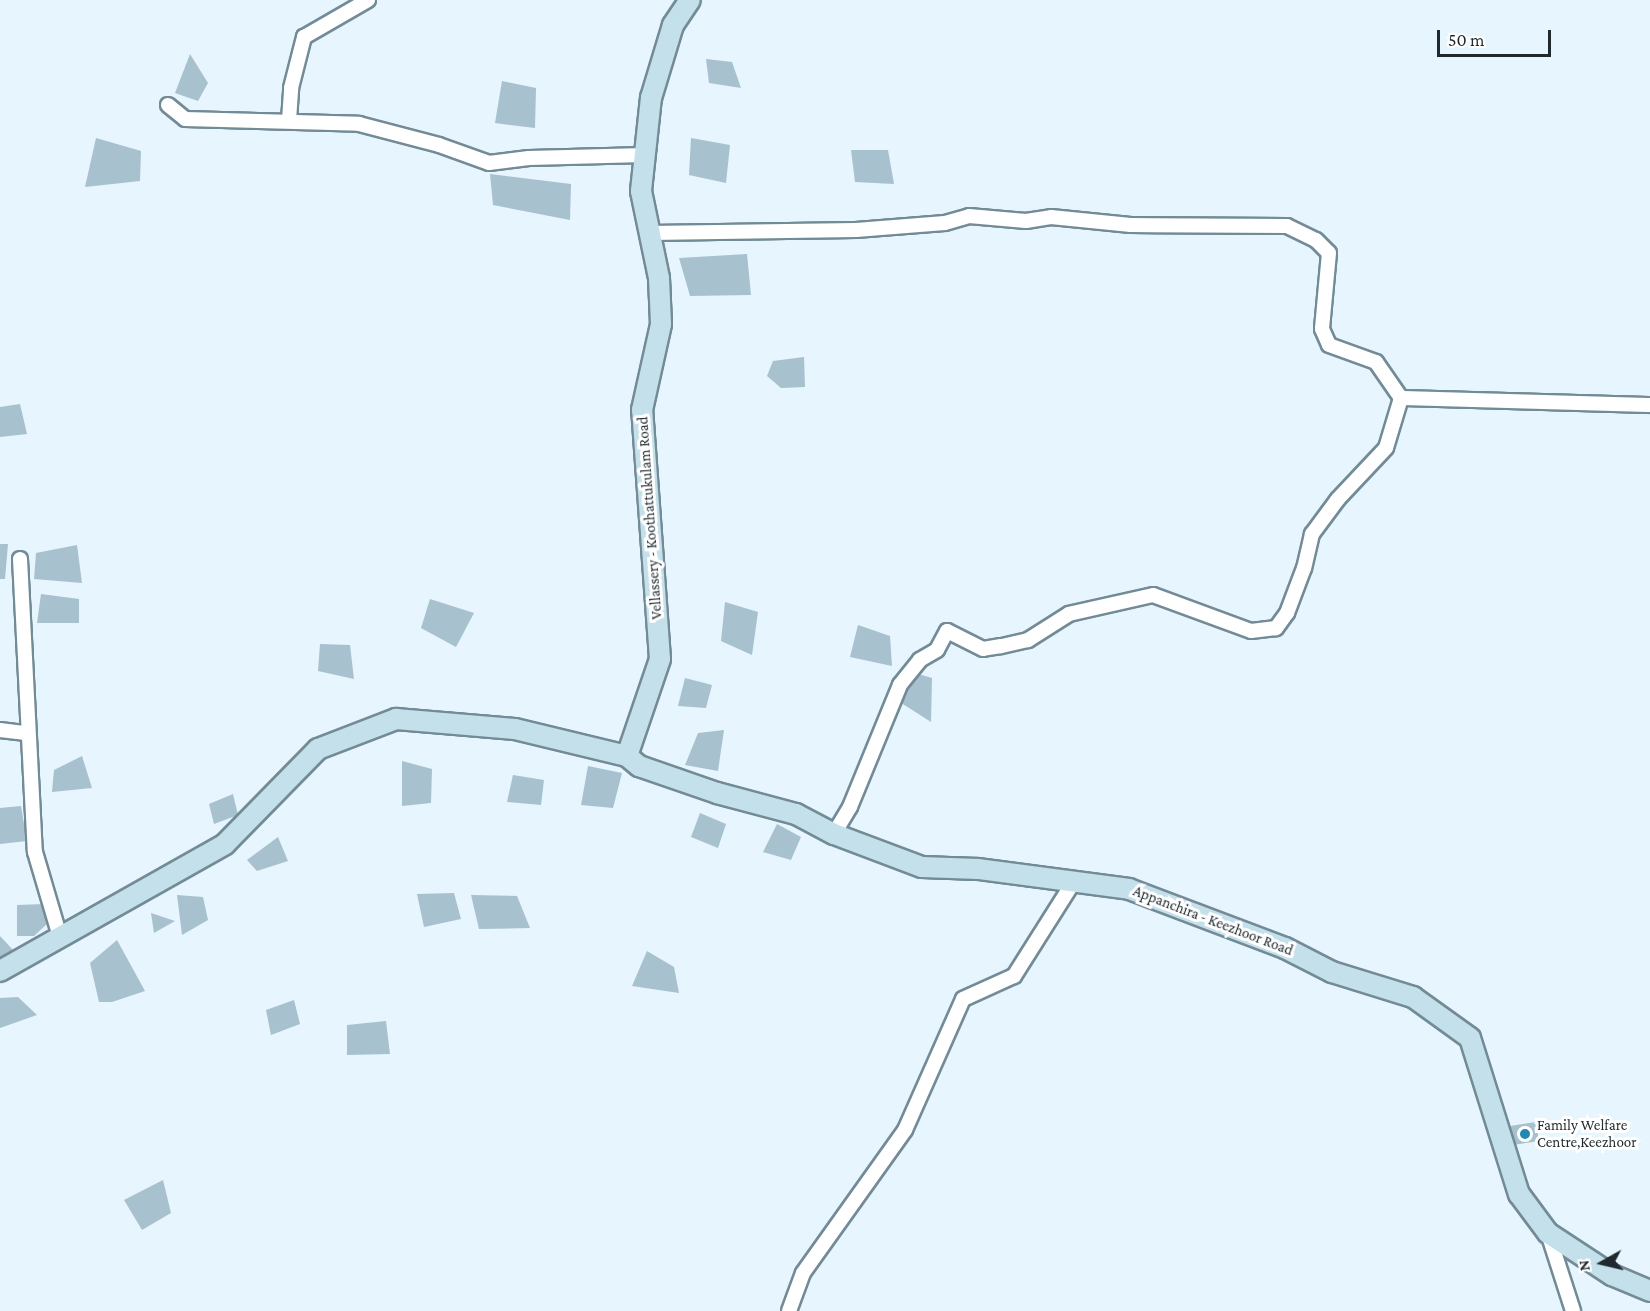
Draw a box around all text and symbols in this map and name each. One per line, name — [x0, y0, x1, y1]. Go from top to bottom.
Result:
scale bar — [1440, 18, 1554, 56]
text: 50 m — [1448, 30, 1485, 50]
street label: Vellassery - Koothattukulam Road — [634, 416, 666, 620]
street label: Appanchira - Keezhoor Road — [1130, 882, 1296, 960]
place label: Family Welfare Centre,Keezhoor — [1537, 1116, 1637, 1151]
marker: Family Welfare Centre,Keezhoor — [1518, 1127, 1532, 1141]
north arrow — [1572, 1233, 1632, 1293]
text: N — [1575, 1259, 1593, 1272]

